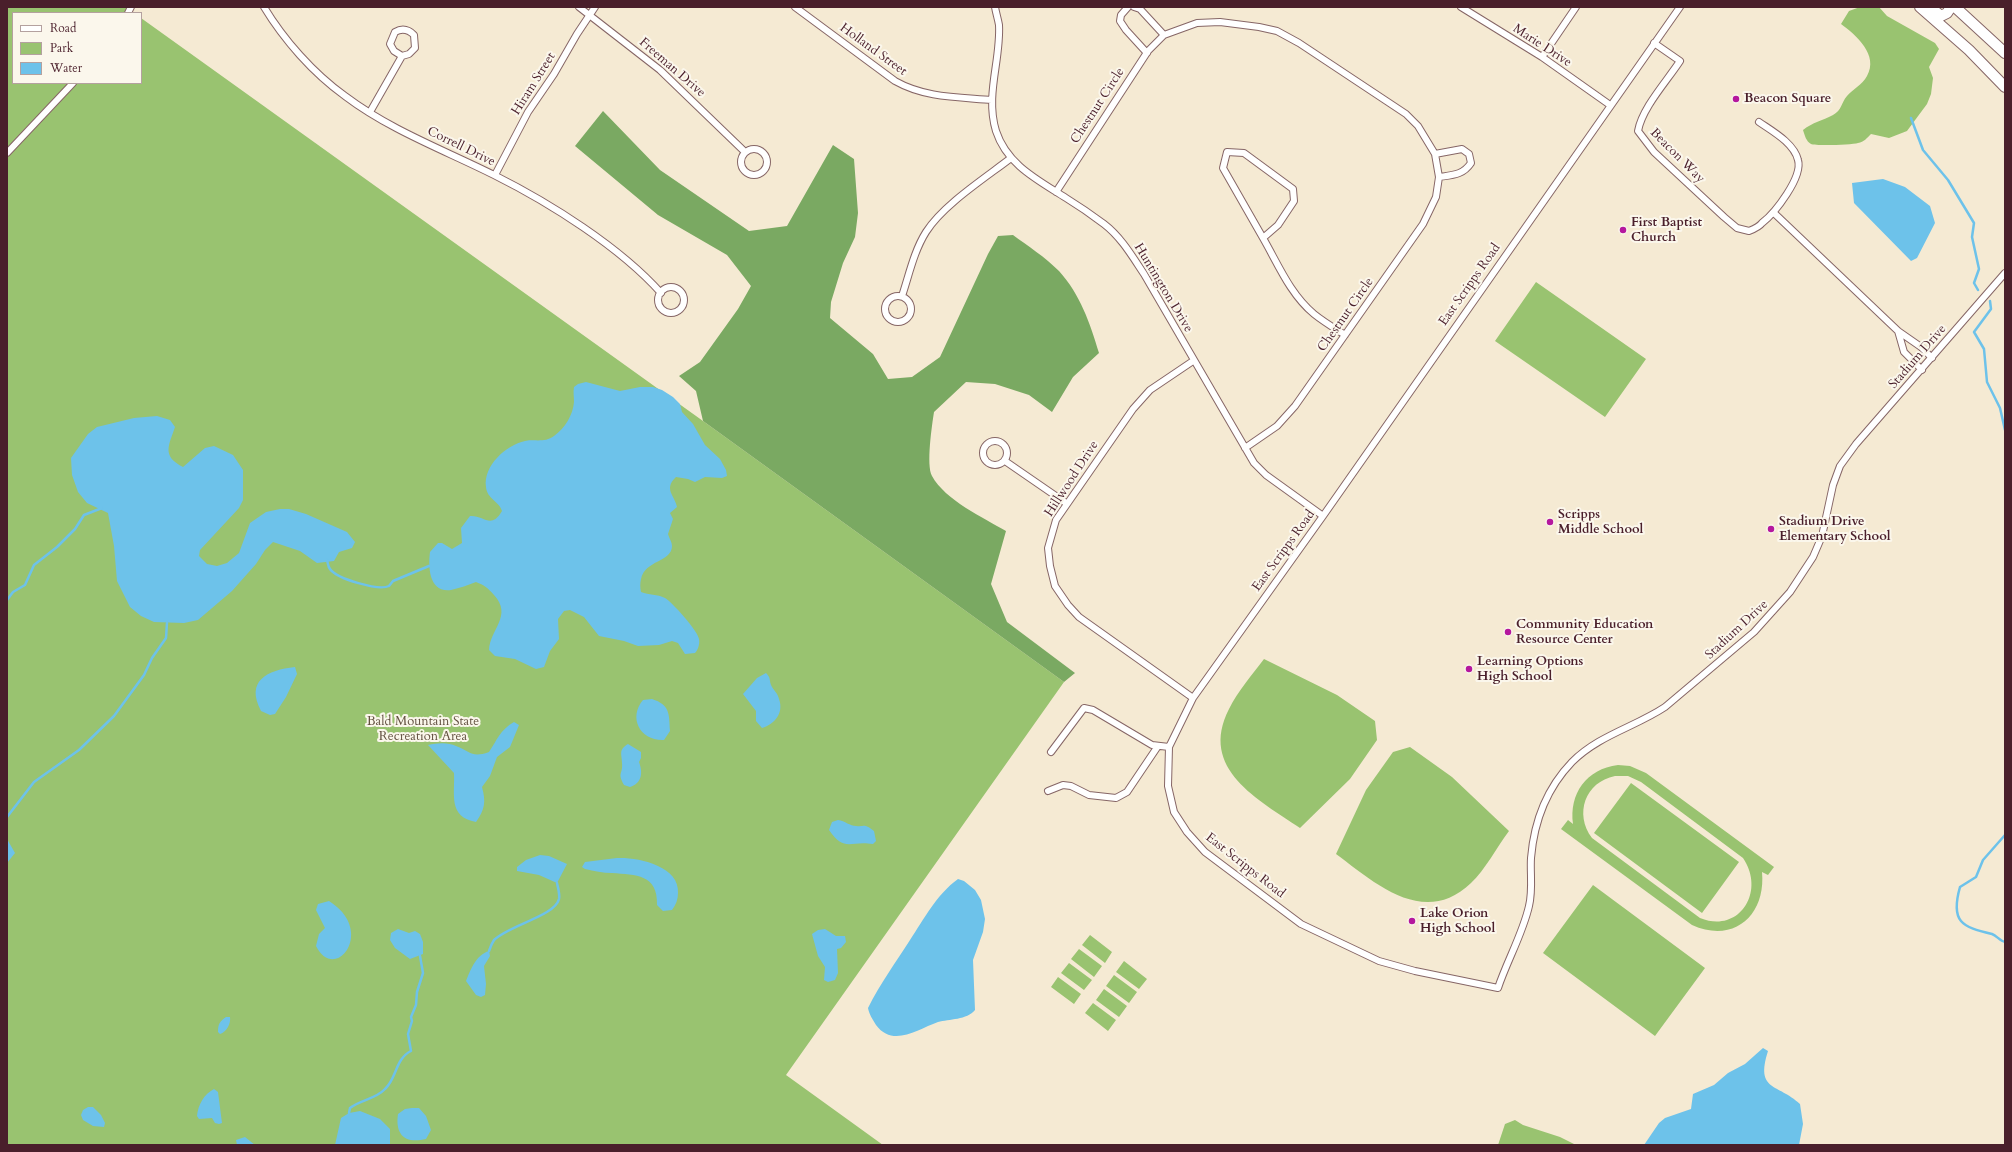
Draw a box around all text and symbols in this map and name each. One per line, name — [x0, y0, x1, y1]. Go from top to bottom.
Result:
legend — [12, 12, 142, 84]
text: Road — [50, 20, 76, 36]
street label: Holland Street — [836, 20, 910, 80]
street label: Marie Drive — [1510, 21, 1574, 71]
street label: Freeman Drive — [636, 35, 708, 101]
text: Park — [50, 40, 73, 56]
street label: Hiram Street — [509, 50, 559, 118]
text: Water — [50, 60, 82, 76]
street label: Chestnut Circle — [1068, 65, 1128, 147]
place label: Beacon Square — [1744, 91, 1831, 107]
marker: Beacon Square — [1731, 94, 1741, 104]
street label: Correll Drive — [424, 124, 498, 170]
street label: Beacon Way — [1646, 125, 1708, 187]
place label: First Baptist Church — [1631, 215, 1702, 246]
marker: First Baptist Church — [1618, 225, 1628, 235]
street label: Huntington Drive — [1130, 241, 1196, 335]
street label: East Scripps Road — [1436, 241, 1504, 329]
street label: Chestnut Circle — [1315, 275, 1377, 355]
street label: Stadium Drive — [1886, 322, 1950, 392]
street label: Hillwood Drive — [1042, 438, 1102, 520]
street label: East Scripps Road — [1249, 507, 1319, 595]
place label: Scripps Middle School — [1558, 507, 1643, 538]
place label: Stadium Drive Elementary School — [1779, 514, 1891, 545]
marker: Scripps Middle School — [1545, 517, 1555, 527]
marker: Stadium Drive Elementary School — [1766, 524, 1776, 534]
street label: Stadium Drive — [1702, 597, 1772, 663]
place label: Community Education Resource Center — [1516, 617, 1653, 648]
marker: Community Education Resource Center — [1503, 627, 1513, 637]
place label: Learning Options High School — [1477, 654, 1583, 685]
marker: Learning Options High School — [1464, 664, 1474, 674]
park label: Bald Mountain State Recreation Area — [367, 714, 479, 745]
street label: East Scripps Road — [1202, 830, 1288, 902]
place label: Lake Orion High School — [1420, 906, 1495, 937]
marker: Lake Orion High School — [1407, 916, 1417, 926]

